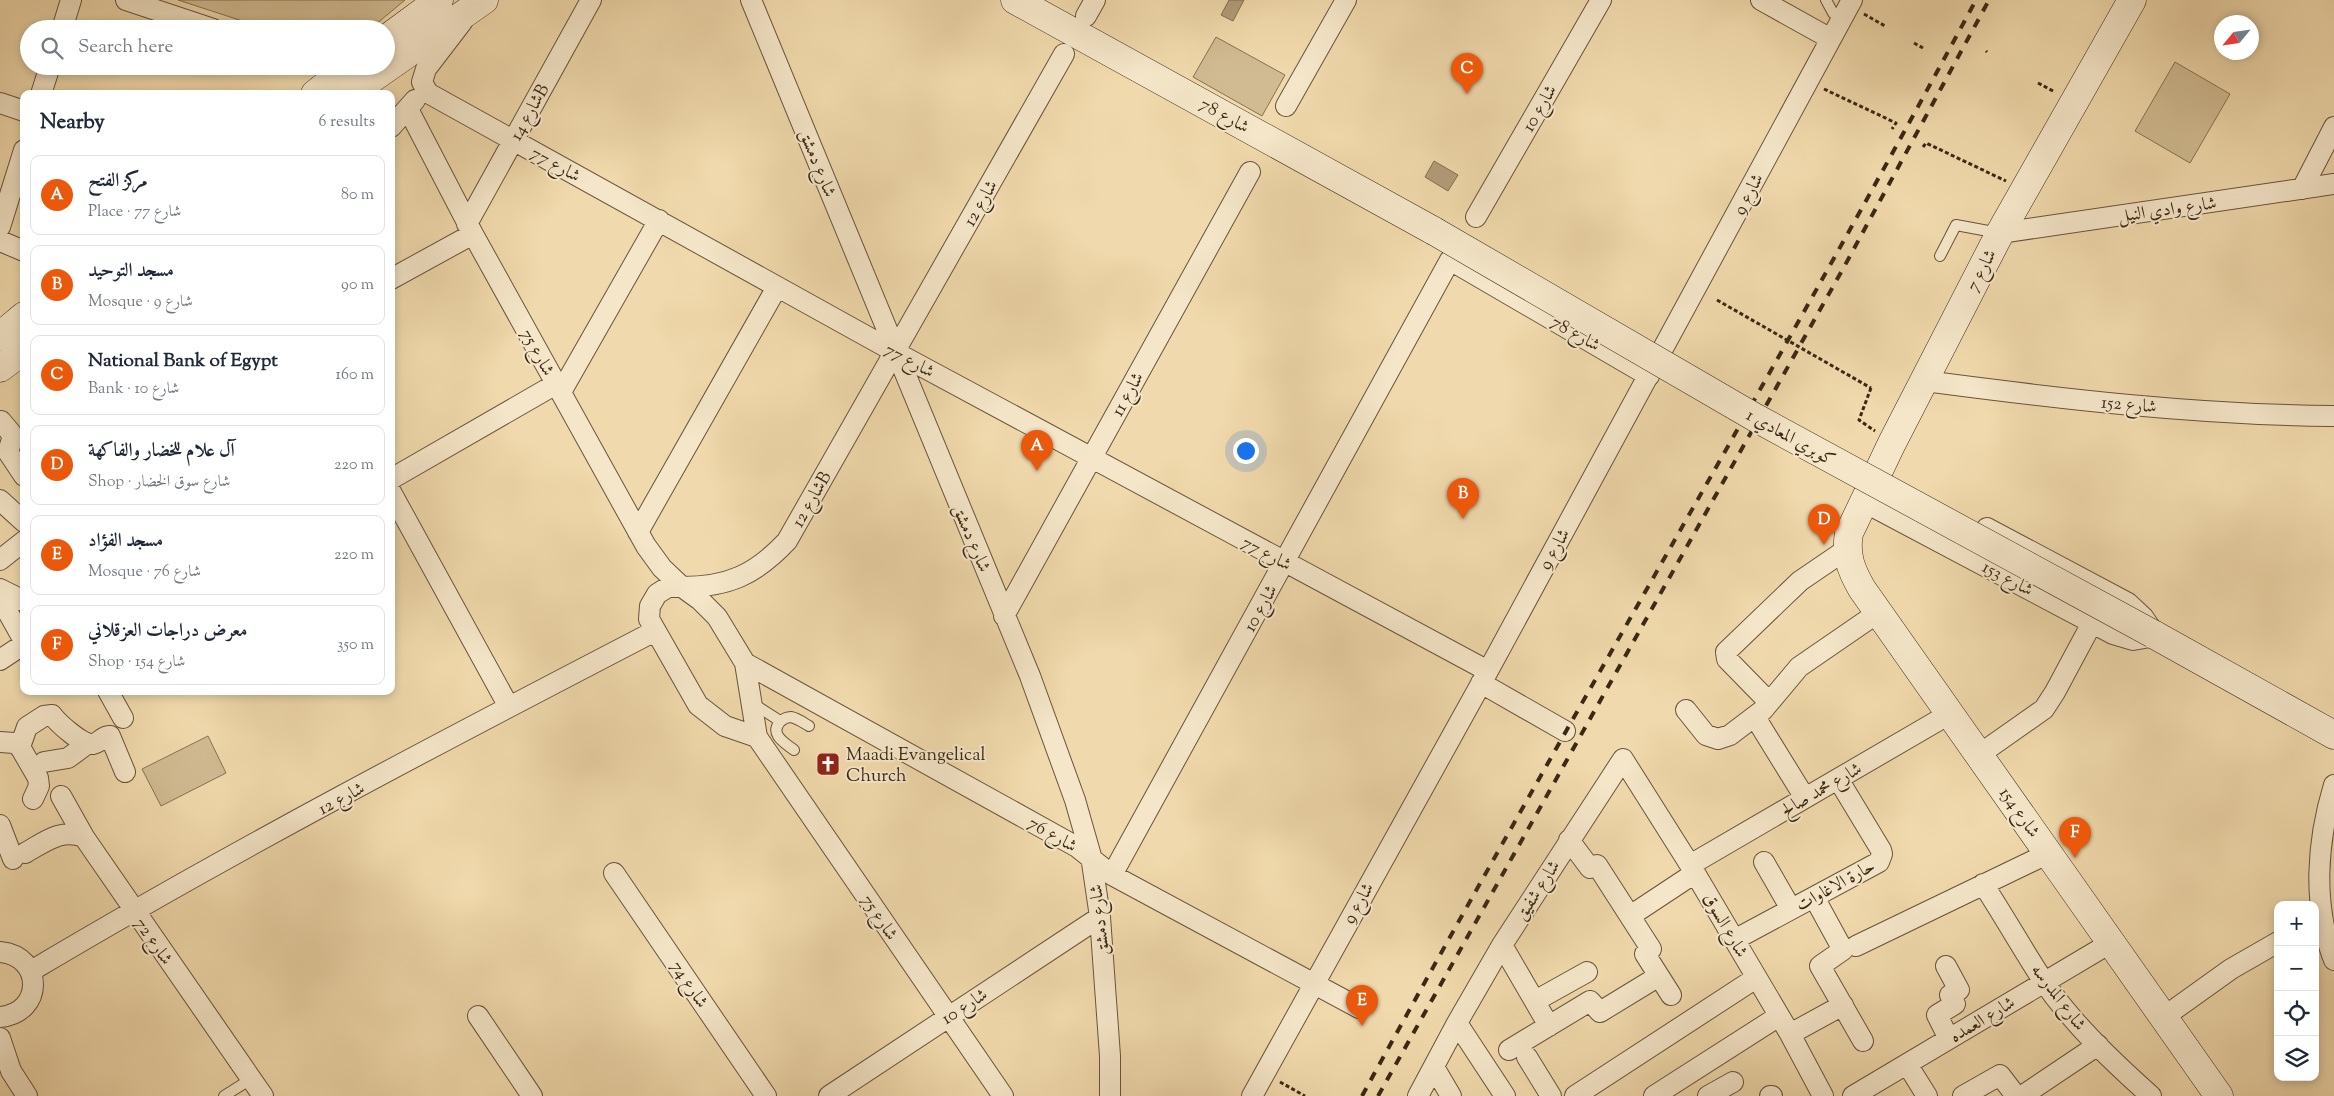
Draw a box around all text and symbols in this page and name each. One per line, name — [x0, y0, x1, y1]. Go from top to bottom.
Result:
north arrow — [2214, 15, 2259, 60]
search box — [20, 20, 395, 75]
icon: search — [38, 34, 66, 62]
text: Search here — [78, 34, 173, 61]
pin: C — [1451, 53, 1483, 94]
street label: شارع 14B — [504, 80, 557, 146]
street label: شارع 10 — [1517, 81, 1565, 137]
street label: شارع 78 — [1194, 93, 1254, 141]
text: Nearby — [40, 108, 105, 138]
text: 6 results — [319, 111, 375, 134]
street label: شارع دمشق — [791, 126, 842, 202]
street label: شارع 77 — [525, 141, 585, 190]
text: مركز الفتح — [88, 168, 148, 195]
street label: شارع 9 — [1728, 169, 1772, 220]
street label: شارع 12 — [958, 176, 1005, 232]
text: A — [51, 184, 64, 207]
text: 80 m — [341, 184, 374, 207]
street label: شارع وادي النيل — [2116, 191, 2218, 231]
text: Place · شارع 77 — [88, 201, 181, 224]
street label: شارع 7 — [1961, 245, 2004, 296]
text: مسجد التوحيد — [88, 258, 174, 285]
text: B — [52, 274, 62, 297]
text: 90 m — [341, 274, 374, 297]
text: Mosque · شارع 9 — [88, 291, 193, 314]
street label: شارع 78 — [1545, 310, 1605, 359]
street label: شارع 75 — [513, 325, 560, 381]
street label: شارع 77 — [879, 338, 939, 386]
text: National Bank of Egypt — [88, 348, 278, 375]
text: C — [51, 364, 63, 387]
text: 160 m — [336, 364, 374, 387]
street label: شارع 11 — [1106, 368, 1152, 422]
text: Bank · شارع 10 — [88, 378, 179, 401]
street label: شارع 152 — [2100, 391, 2158, 421]
street label: كوبري المعادي 1 — [1741, 403, 1839, 474]
pin: A — [1021, 430, 1053, 471]
text: آل علام للخضار والفاكهة — [88, 438, 235, 465]
your location — [1233, 438, 1259, 464]
text: D — [51, 454, 63, 477]
text: 220 m — [334, 454, 374, 477]
street label: شارع 12B — [786, 467, 839, 533]
text: Shop · شارع سوق الخضار — [88, 471, 230, 494]
pin: B — [1447, 478, 1479, 519]
street label: شارع دمشق — [944, 501, 996, 577]
pin: D — [1808, 504, 1840, 545]
street label: شارع 9 — [1534, 524, 1578, 575]
text: مسجد الفؤاد — [88, 528, 163, 555]
street label: شارع 77 — [1236, 531, 1296, 579]
text: E — [52, 544, 62, 567]
text: 220 m — [334, 544, 374, 567]
street label: شارع 153 — [1977, 555, 2037, 604]
text: Mosque · شارع 76 — [88, 561, 201, 584]
street label: شارع 10 — [1238, 581, 1285, 637]
text: معرض دراجات العزقلاني — [88, 618, 247, 645]
text: F — [53, 634, 61, 657]
text: 350 m — [337, 634, 374, 657]
text: Shop · شارع 154 — [88, 651, 185, 674]
place label: Maadi Evangelical Church — [846, 743, 986, 790]
church icon: Maadi Evangelical Church — [815, 751, 841, 777]
street label: شارع محمد صالح — [1777, 757, 1868, 825]
street label: شارع 12 — [314, 777, 370, 823]
street label: شارع 154 — [1992, 783, 2045, 844]
street label: شارع 76 — [1023, 811, 1081, 860]
pin: F — [2059, 817, 2091, 858]
street label: حارة الاغاوات — [1792, 854, 1880, 919]
street label: شارع شفيق — [1509, 856, 1568, 926]
street label: شارع 9 — [1338, 878, 1382, 929]
street label: شارع دمشق — [1084, 883, 1118, 957]
street label: شارع السوق — [1695, 889, 1753, 963]
street label: شارع 75 — [854, 890, 903, 946]
map controls — [2274, 901, 2319, 1081]
button: + — [2274, 901, 2319, 946]
street label: شارع 72 — [127, 913, 178, 971]
button: − — [2274, 946, 2319, 991]
street label: شارع 74 — [663, 956, 714, 1014]
street label: شارع المدرسه — [2024, 959, 2091, 1037]
street label: شارع 10 — [937, 983, 993, 1032]
pin: E — [1346, 985, 1378, 1026]
street label: شارع العمده — [1945, 991, 2021, 1050]
button: locate — [2274, 991, 2319, 1036]
button: layers — [2274, 1036, 2319, 1081]

